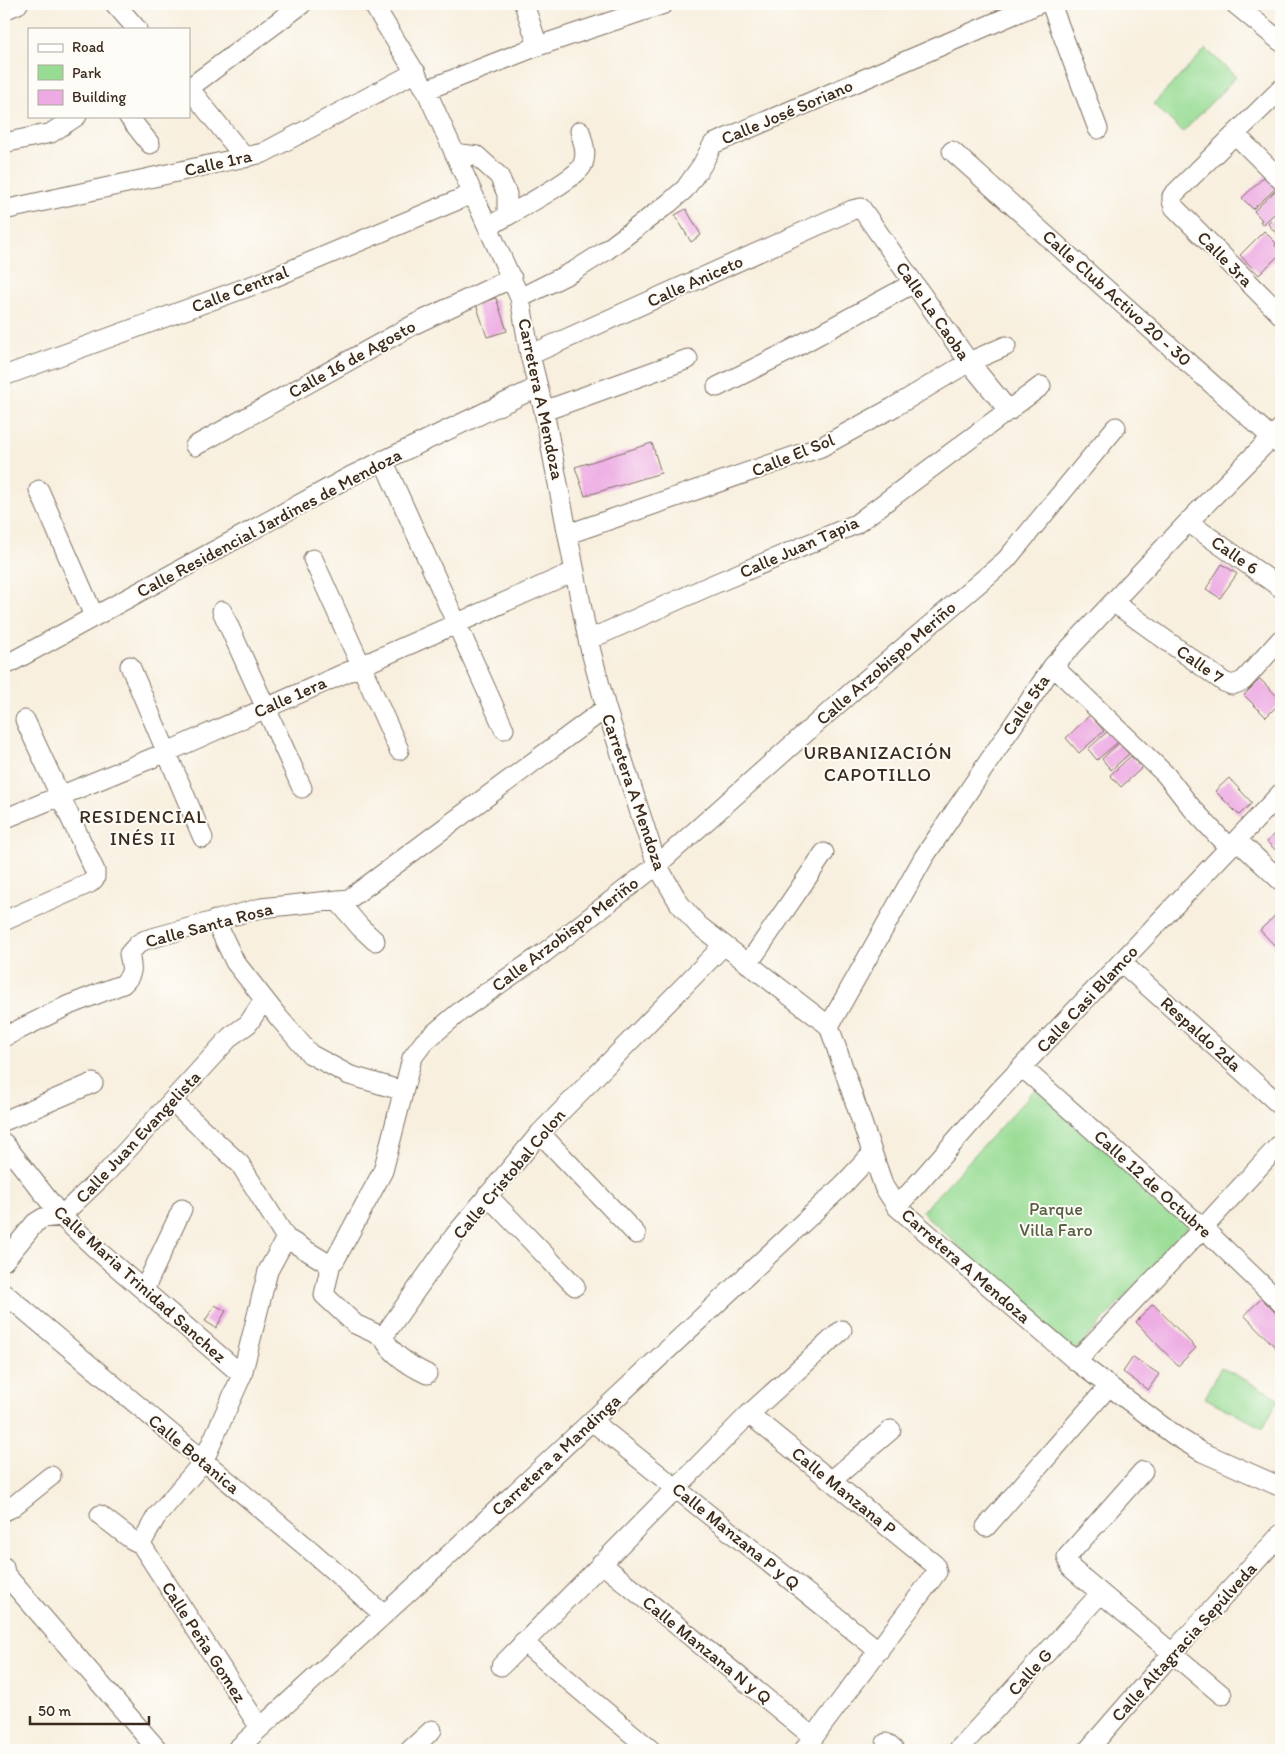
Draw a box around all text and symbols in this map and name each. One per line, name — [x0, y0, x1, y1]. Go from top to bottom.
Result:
legend — [28, 28, 190, 118]
text: Road — [72, 38, 105, 56]
text: Park — [72, 64, 102, 82]
street label: Calle José Soriano — [718, 74, 856, 150]
text: Building — [72, 88, 126, 106]
street label: Calle 1ra — [182, 144, 255, 181]
street label: Calle Club Activo 20 - 30 — [1038, 225, 1196, 371]
street label: Calle 3ra — [1192, 226, 1258, 292]
street label: Calle Aniceto — [643, 250, 747, 312]
street label: Calle La Caoba — [891, 258, 975, 365]
street label: Calle Central — [188, 260, 292, 318]
street label: Calle 16 de Agosto — [285, 315, 419, 403]
street label: Carretera A Mendoza — [513, 316, 569, 482]
street label: Calle El Sol — [748, 428, 838, 482]
street label: Calle Residencial Jardines de Mendoza — [133, 444, 405, 602]
street label: Calle Juan Tapia — [736, 511, 863, 583]
street label: Calle 6 — [1207, 531, 1263, 579]
street label: Calle Arzobispo Meriño — [812, 596, 960, 730]
street label: Calle 7 — [1172, 640, 1228, 688]
street label: Calle 5ta — [998, 670, 1055, 740]
street label: Calle 1era — [250, 671, 330, 723]
street label: Carretera A Mendoza — [597, 711, 671, 874]
district label: URBANIZACIÓN CAPOTILLO — [803, 741, 953, 786]
district label: RESIDENCIAL INÉS II — [79, 805, 207, 850]
street label: Calle Arzobispo Meriño — [487, 872, 643, 996]
street label: Calle Santa Rosa — [143, 897, 276, 953]
street label: Calle Casi Blamco — [1031, 941, 1143, 1057]
street label: Respaldo 2da — [1156, 992, 1247, 1077]
street label: Calle Juan Evangelista — [71, 1066, 205, 1208]
street label: Calle Cristobal Colon — [448, 1104, 570, 1244]
street label: Calle 12 de Octubre — [1089, 1125, 1217, 1243]
park label: Parque Villa Faro — [1019, 1198, 1093, 1241]
street label: Calle Maria Trinidad Sanchez — [49, 1201, 231, 1367]
street label: Carretera A Mendoza — [897, 1204, 1036, 1329]
street label: Carretera a Mandinga — [487, 1389, 625, 1521]
street label: Calle Botanica — [144, 1409, 245, 1499]
street label: Calle Manzana P — [787, 1442, 901, 1540]
street label: Calle Manzana P y Q — [668, 1478, 804, 1594]
street label: Calle Altagracia Sepúlveda — [1107, 1557, 1262, 1726]
street label: Calle Peña Gomez — [157, 1577, 251, 1707]
street label: Calle Manzana N y Q — [638, 1591, 776, 1709]
street label: Calle G — [1003, 1644, 1057, 1700]
scale bar — [30, 1694, 149, 1726]
text: 50 m — [38, 1702, 71, 1720]

